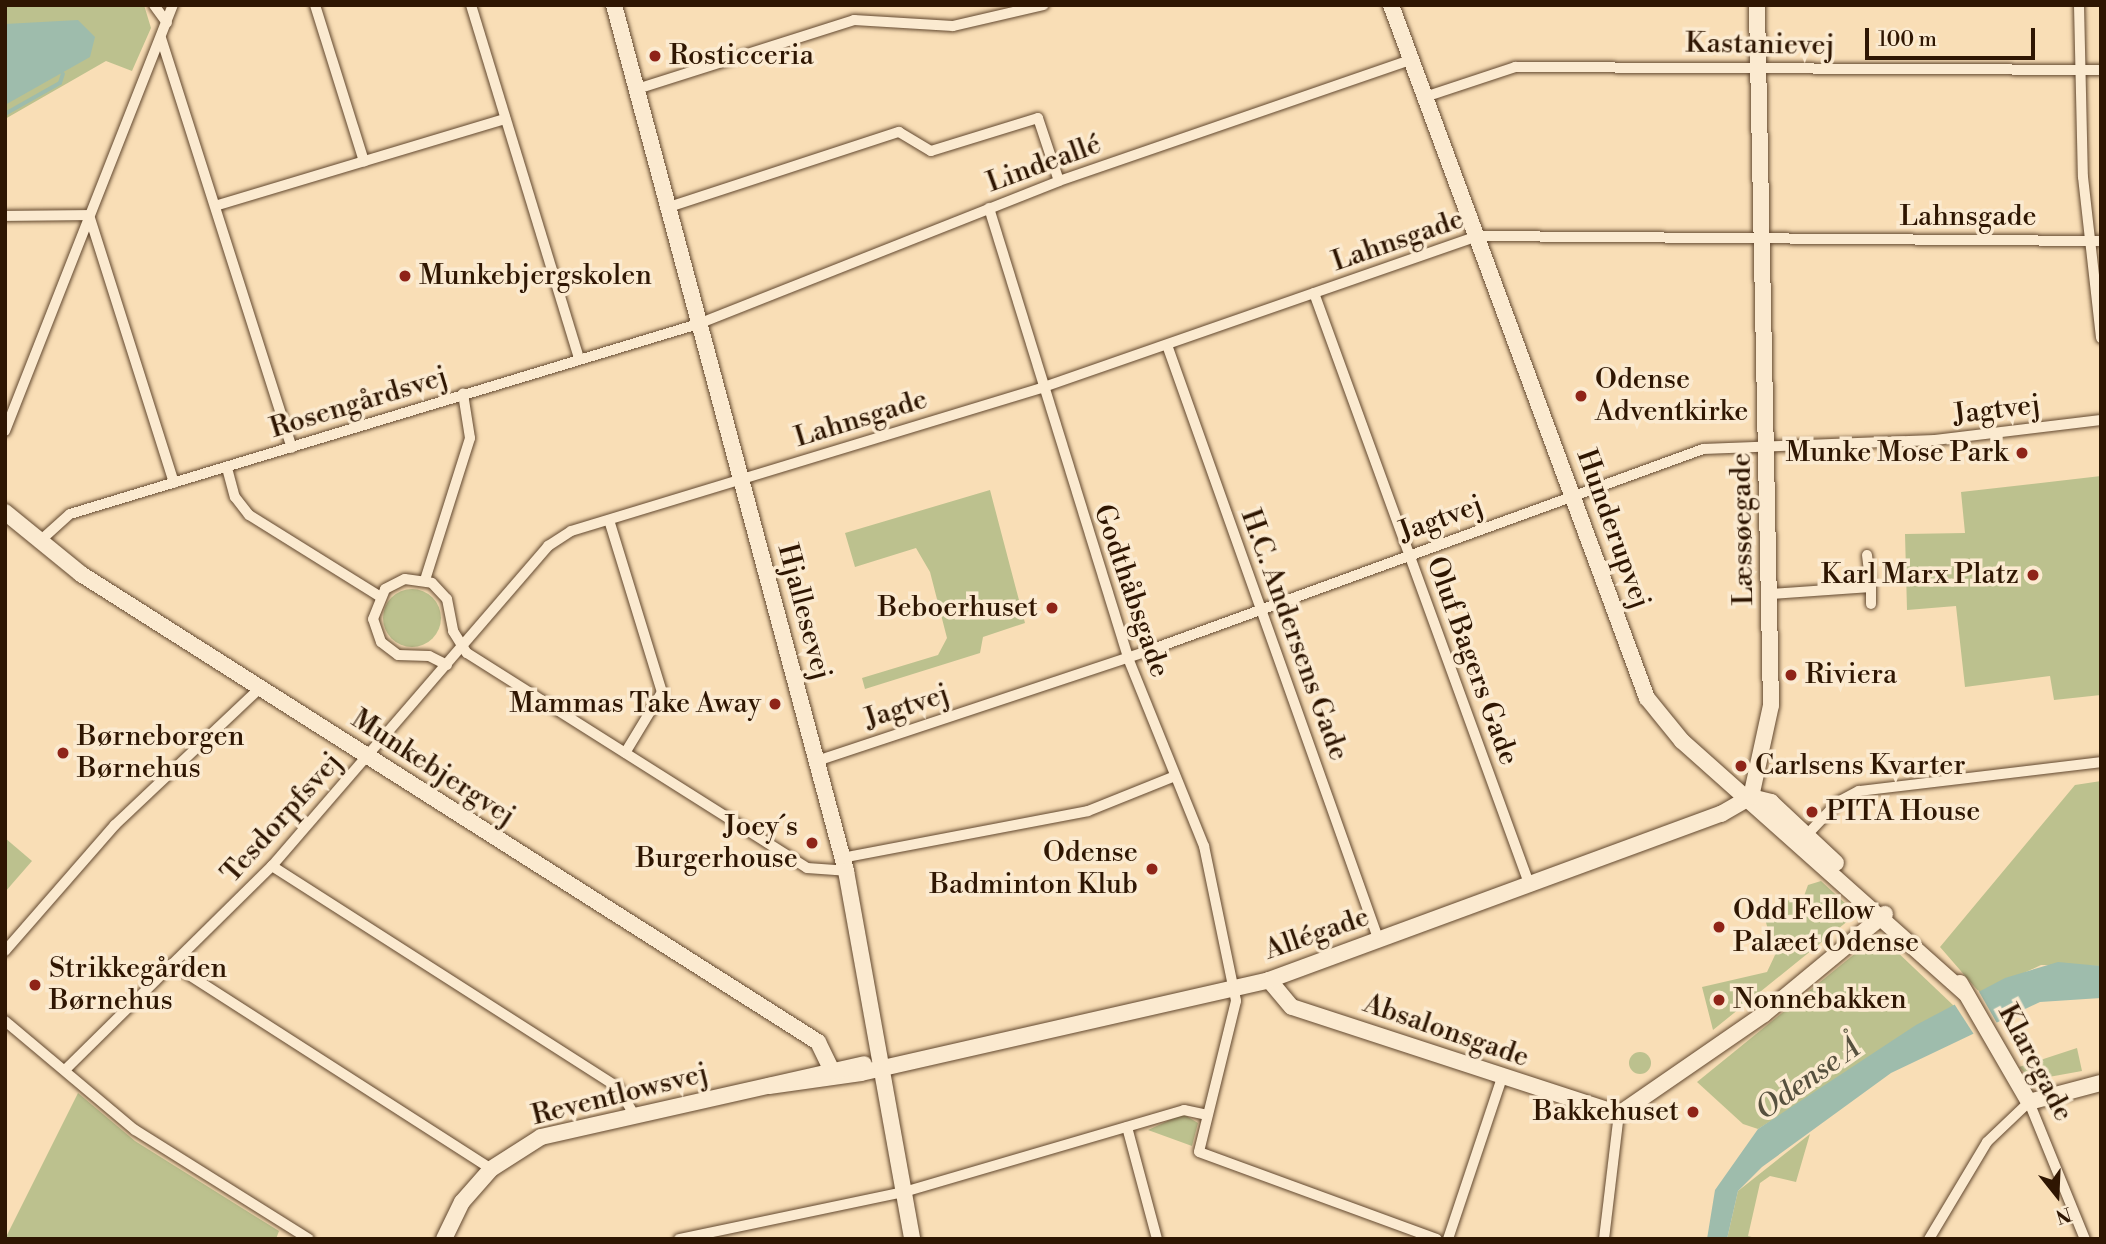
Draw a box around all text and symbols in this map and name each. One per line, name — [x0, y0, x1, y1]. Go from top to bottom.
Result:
scale bar — [1868, 14, 2038, 58]
street label: Kastanievej — [1685, 27, 1835, 63]
text: 100 m — [1878, 27, 1937, 53]
place label: Rosticceria — [669, 39, 814, 73]
marker: Rosticceria — [647, 48, 663, 64]
street label: Lindeallé — [982, 128, 1106, 200]
street label: Lahnsgade — [1899, 200, 2037, 234]
street label: Lahnsgade — [1328, 203, 1468, 279]
place label: Munkebjergskolen — [419, 259, 652, 293]
marker: Munkebjergskolen — [397, 268, 413, 284]
street label: Rosengårdsvej — [266, 360, 452, 446]
place label: Odense Adventkirke — [1595, 363, 1748, 429]
street label: Lahnsgade — [791, 383, 931, 455]
marker: Odense Adventkirke — [1573, 388, 1589, 404]
street label: Jagtvej — [1952, 388, 2042, 432]
place label: Munke Mose Park — [1785, 436, 2008, 470]
street label: Hunderupvej — [1569, 445, 1657, 613]
marker: Munke Mose Park — [2014, 445, 2030, 461]
street label: Læssøegade — [1725, 452, 1761, 606]
street label: Jagtvej — [1394, 488, 1488, 550]
street label: Godthåbsgade — [1086, 500, 1176, 682]
street label: H.C. Andersens Gade — [1233, 505, 1355, 765]
street label: Hjallesevej — [770, 540, 838, 684]
street label: Oluf Bagers Gade — [1419, 552, 1525, 770]
place label: Karl Marx Platz — [1821, 558, 2019, 592]
marker: Karl Marx Platz — [2025, 567, 2041, 583]
place label: Beboerhuset — [878, 591, 1038, 625]
marker: Beboerhuset — [1044, 600, 1060, 616]
place label: Riviera — [1805, 658, 1897, 692]
marker: Riviera — [1783, 667, 1799, 683]
street label: Jagtvej — [860, 678, 954, 736]
place label: Mammas Take Away — [509, 687, 761, 721]
marker: Mammas Take Away — [767, 696, 783, 712]
street label: Munkebjergvej — [345, 703, 521, 833]
place label: Børneborgen Børnehus — [77, 720, 244, 786]
marker: Børneborgen Børnehus — [55, 745, 71, 761]
street label: Tesdorpfsvej — [215, 746, 349, 890]
place label: Carlsens Kvarter — [1755, 749, 1966, 783]
marker: Carlsens Kvarter — [1733, 758, 1749, 774]
place label: PITA House — [1826, 795, 1980, 829]
marker: PITA House — [1804, 804, 1820, 820]
place label: Joey´s Burgerhouse — [636, 810, 798, 876]
marker: Joey´s Burgerhouse — [804, 835, 820, 851]
place label: Odense Badminton Klub — [929, 836, 1138, 902]
marker: Odense Badminton Klub — [1144, 861, 1160, 877]
place label: Odd Fellow Palæet Odense — [1733, 894, 1919, 960]
street label: Allégade — [1260, 900, 1374, 968]
marker: Odd Fellow Palæet Odense — [1711, 919, 1727, 935]
place label: Strikkegården Børnehus — [49, 952, 227, 1018]
marker: Strikkegården Børnehus — [27, 977, 43, 993]
place label: Nonnebakken — [1733, 983, 1907, 1017]
street label: Absalonsgade — [1359, 987, 1533, 1075]
marker: Nonnebakken — [1711, 992, 1727, 1008]
street label: Klaregade — [1990, 999, 2080, 1127]
water label: Odense Å — [1749, 1030, 1867, 1128]
street label: Reventlowsvej — [528, 1057, 712, 1133]
place label: Bakkehuset — [1533, 1095, 1679, 1129]
marker: Bakkehuset — [1685, 1104, 1701, 1120]
north arrow — [2022, 1160, 2092, 1230]
text: N — [2053, 1201, 2074, 1229]

